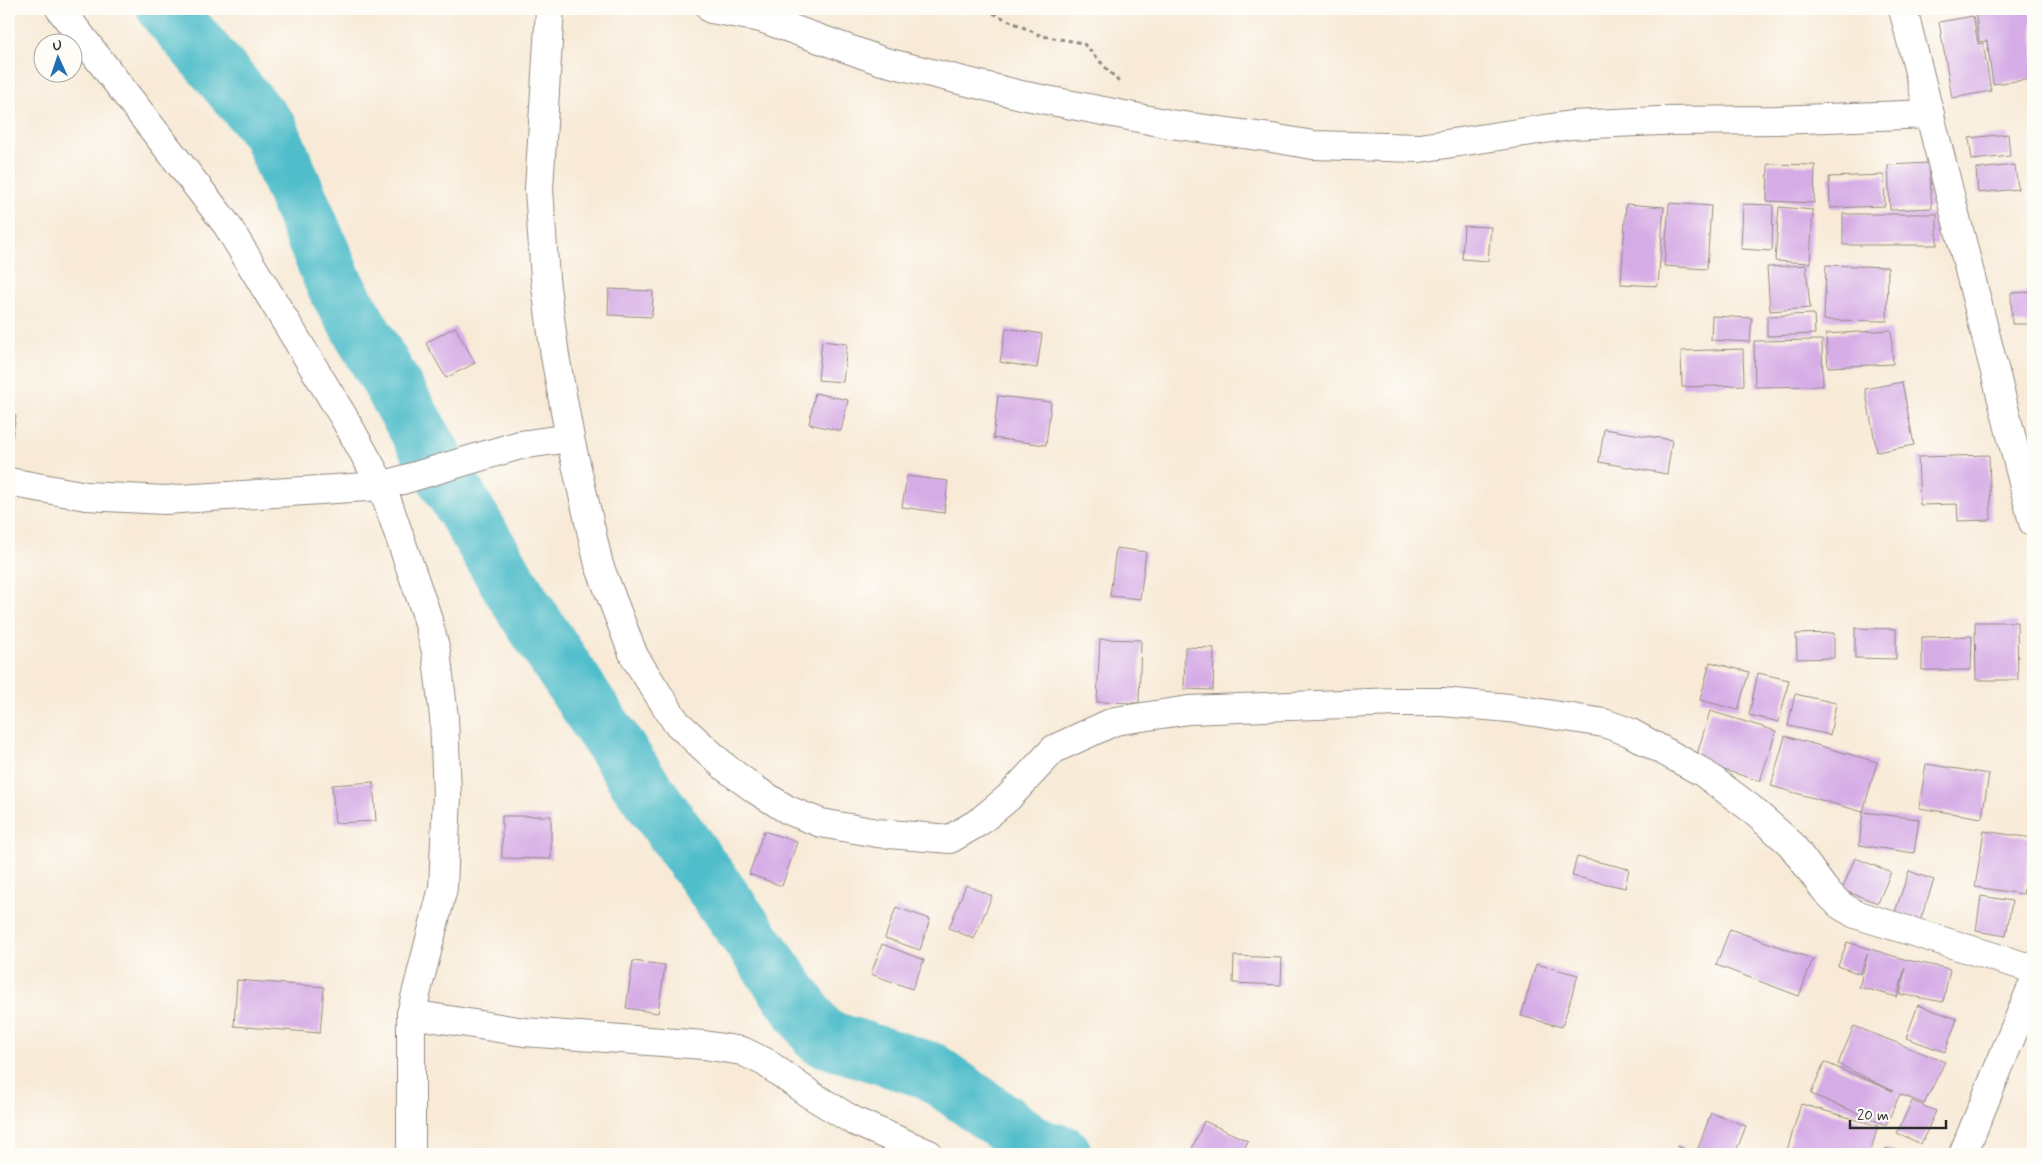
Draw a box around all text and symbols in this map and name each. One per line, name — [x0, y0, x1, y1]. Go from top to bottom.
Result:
north arrow — [32, 32, 82, 82]
text: U — [52, 37, 62, 55]
scale bar — [1850, 1098, 1946, 1130]
text: 20 m — [1857, 1106, 1889, 1126]

